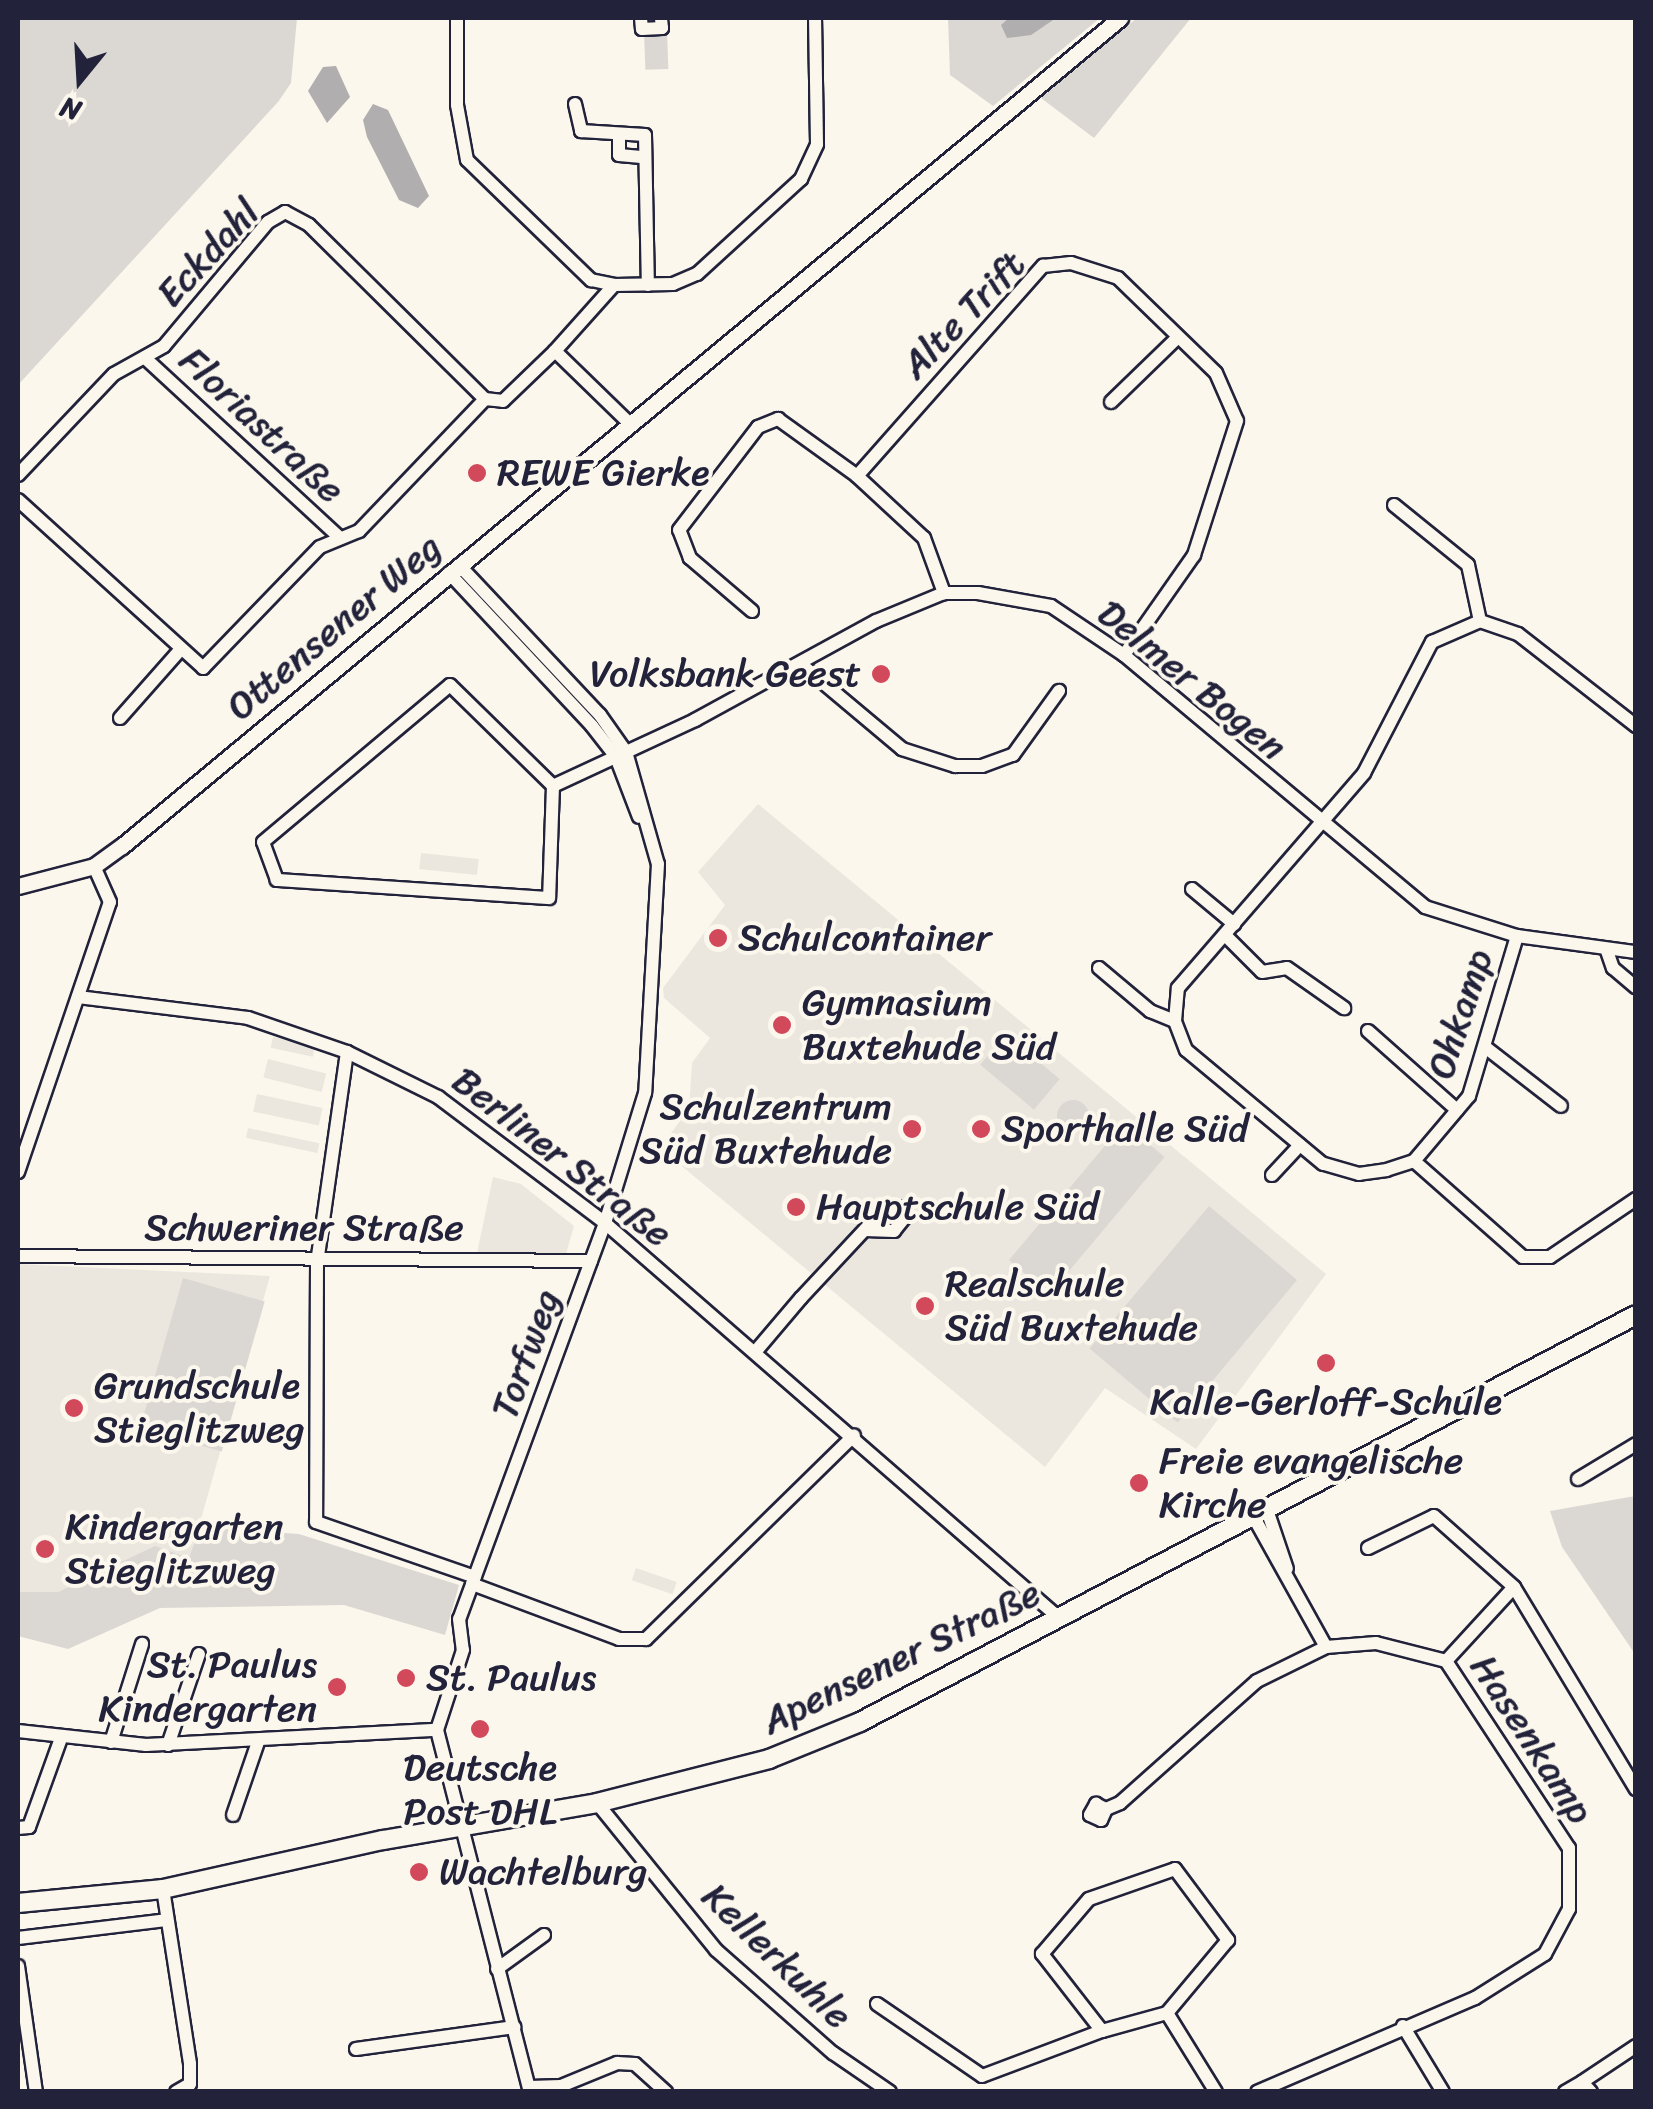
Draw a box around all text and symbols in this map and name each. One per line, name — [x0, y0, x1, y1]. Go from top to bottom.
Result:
north arrow — [30, 30, 130, 130]
text: N — [54, 83, 87, 135]
street label: Eckdahl — [147, 190, 269, 316]
street label: Alte Trift — [892, 242, 1034, 388]
street label: Floriastraße — [170, 337, 354, 513]
place label: REWE Gierke — [497, 450, 710, 496]
marker: REWE Gierke — [466, 462, 488, 484]
street label: Ottensener Weg — [218, 524, 450, 730]
street label: Delmer Bogen — [1088, 590, 1296, 770]
place label: Volksbank Geest — [588, 651, 861, 697]
marker: Volksbank Geest — [870, 663, 892, 685]
place label: Schulcontainer — [738, 915, 991, 961]
marker: Schulcontainer — [707, 927, 729, 949]
street label: Ohkamp — [1418, 944, 1502, 1084]
place label: Gymnasium Buxtehude Süd — [802, 980, 1056, 1070]
marker: Gymnasium Buxtehude Süd — [771, 1014, 793, 1036]
street label: Berliner Straße — [443, 1057, 681, 1257]
place label: Schulzentrum Süd Buxtehude — [638, 1084, 892, 1174]
place label: Sporthalle Süd — [1001, 1106, 1248, 1152]
marker: Schulzentrum Süd Buxtehude — [901, 1118, 923, 1140]
marker: Sporthalle Süd — [970, 1118, 992, 1140]
place label: Hauptschule Süd — [816, 1184, 1098, 1230]
marker: Hauptschule Süd — [785, 1196, 807, 1218]
street label: Schweriner Straße — [144, 1205, 464, 1251]
place label: Realschule Süd Buxtehude — [945, 1261, 1199, 1350]
street label: Torfweg — [482, 1283, 570, 1425]
marker: Realschule Süd Buxtehude — [914, 1295, 936, 1317]
marker: Kalle-Gerloff-Schule — [1315, 1352, 1337, 1374]
place label: Grundschule Stieglitzweg — [94, 1363, 305, 1452]
place label: Kalle-Gerloff-Schule — [1150, 1379, 1502, 1425]
marker: Grundschule Stieglitzweg — [63, 1397, 85, 1419]
place label: Freie evangelische Kirche — [1159, 1438, 1465, 1528]
marker: Freie evangelische Kirche — [1128, 1472, 1150, 1494]
place label: Kindergarten Stieglitzweg — [65, 1504, 283, 1594]
marker: Kindergarten Stieglitzweg — [34, 1538, 56, 1560]
street label: Apensener Straße — [754, 1570, 1048, 1744]
place label: St. Paulus Kindergarten — [99, 1642, 317, 1732]
street label: Hasenkamp — [1461, 1646, 1603, 1832]
place label: St. Paulus — [426, 1655, 599, 1701]
marker: St. Paulus — [395, 1667, 417, 1689]
marker: St. Paulus Kindergarten — [326, 1676, 348, 1698]
marker: Deutsche Post DHL — [469, 1718, 491, 1740]
place label: Deutsche Post DHL — [403, 1745, 557, 1835]
place label: Wachtelburg — [439, 1849, 647, 1895]
marker: Wachtelburg — [408, 1861, 430, 1883]
street label: Kellerkuhle — [693, 1874, 861, 2038]

